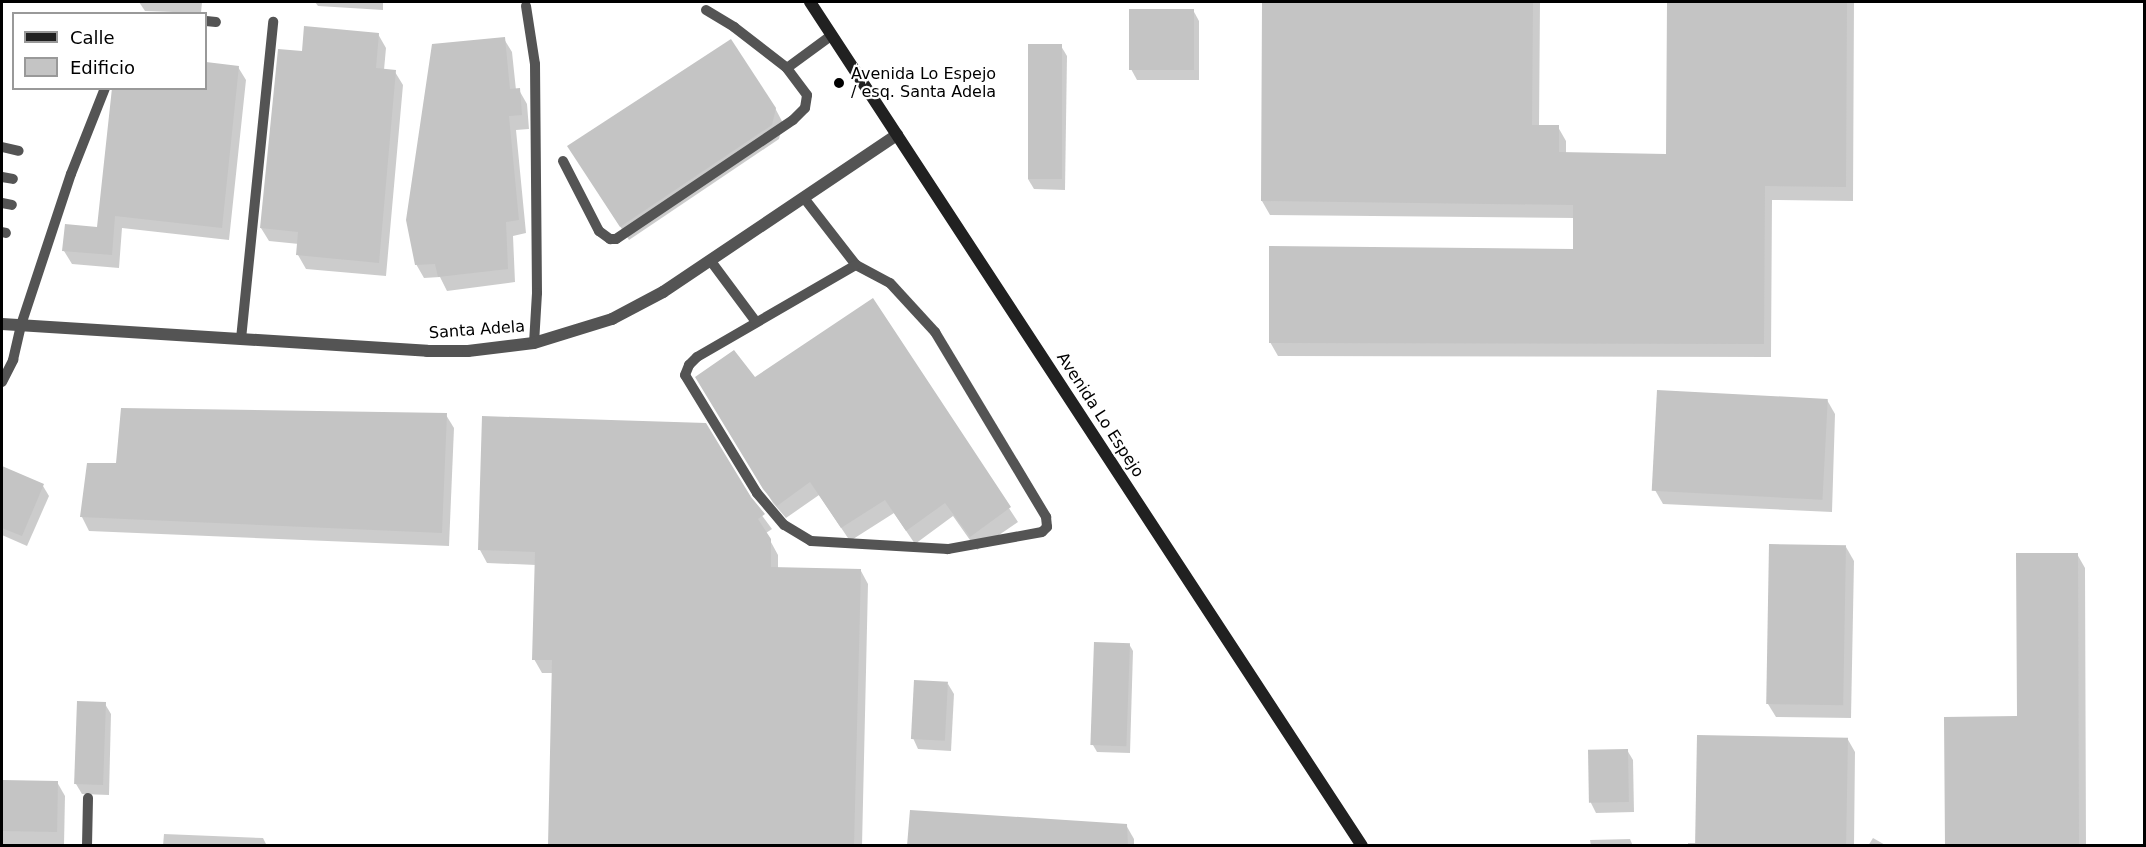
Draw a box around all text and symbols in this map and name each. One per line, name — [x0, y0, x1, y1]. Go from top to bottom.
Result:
legend — [12, 12, 207, 90]
text: Calle — [70, 27, 115, 48]
text: Edificio — [70, 57, 135, 78]
place label: Avenida Lo Espejo / esq. Santa Adela — [851, 64, 996, 102]
marker: Avenida Lo Espejo / esq. Santa Adela — [832, 76, 846, 90]
street label: Santa Adela — [428, 317, 526, 343]
street label: Avenida Lo Espejo — [1052, 349, 1148, 481]

